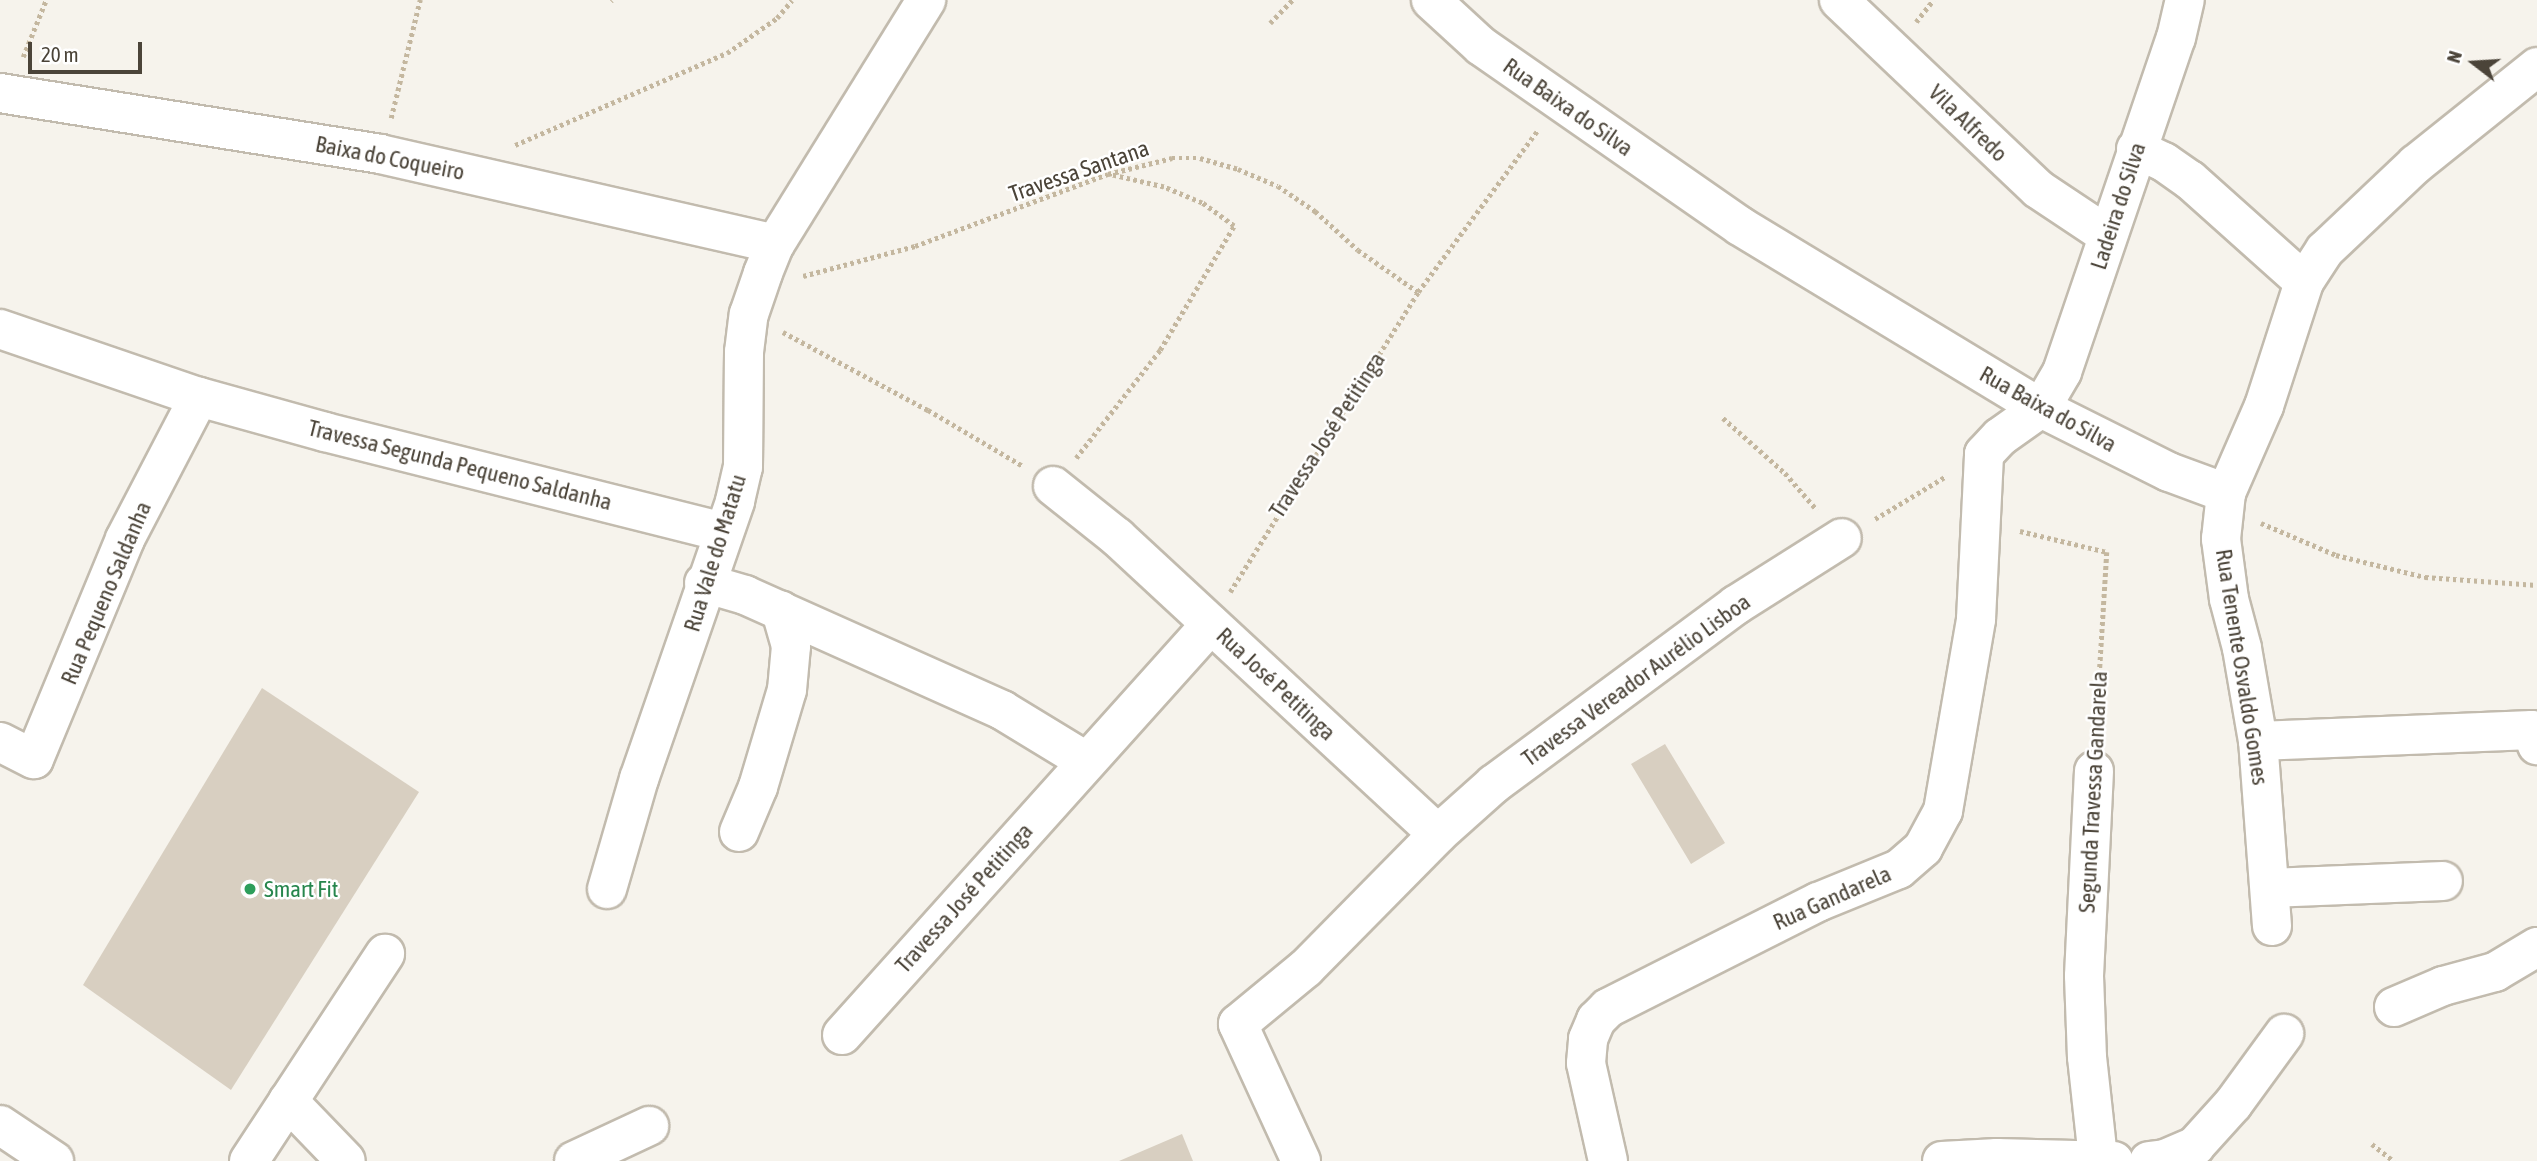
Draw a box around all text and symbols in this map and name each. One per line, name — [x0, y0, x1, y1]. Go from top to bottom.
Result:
scale bar — [32, 28, 145, 72]
north arrow — [2439, 28, 2509, 98]
text: 20 m — [41, 42, 79, 66]
text: N — [2442, 48, 2466, 65]
street label: Rua Baixa do Silva — [1498, 52, 1638, 162]
street label: Vila Alfredo — [1923, 79, 2013, 167]
street label: Baixa do Coqueiro — [313, 130, 467, 186]
street label: Travessa Santana — [1005, 134, 1153, 208]
street label: Ladeira do Silva — [2084, 139, 2152, 273]
street label: Travessa José Petitinga — [1263, 347, 1391, 523]
street label: Rua Baixa do Silva — [1975, 360, 2121, 458]
street label: Travessa Segunda Pequeno Saldanha — [305, 414, 615, 516]
street label: Rua Vale do Matatu — [678, 471, 752, 635]
street label: Rua Pequeno Saldanha — [55, 497, 157, 689]
street label: Rua Tenente Osvaldo Gomes — [2210, 547, 2274, 787]
street label: Travessa Vereador Aurélio Lisboa — [1516, 588, 1756, 772]
street label: Rua José Petitinga — [1211, 622, 1341, 746]
street label: Segunda Travessa Gandarela — [2073, 670, 2113, 914]
street label: Travessa José Petitinga — [890, 817, 1038, 979]
street label: Rua Gandarela — [1769, 860, 1895, 936]
place label: Smart Fit — [264, 875, 338, 903]
marker: Smart Fit — [242, 881, 258, 897]

